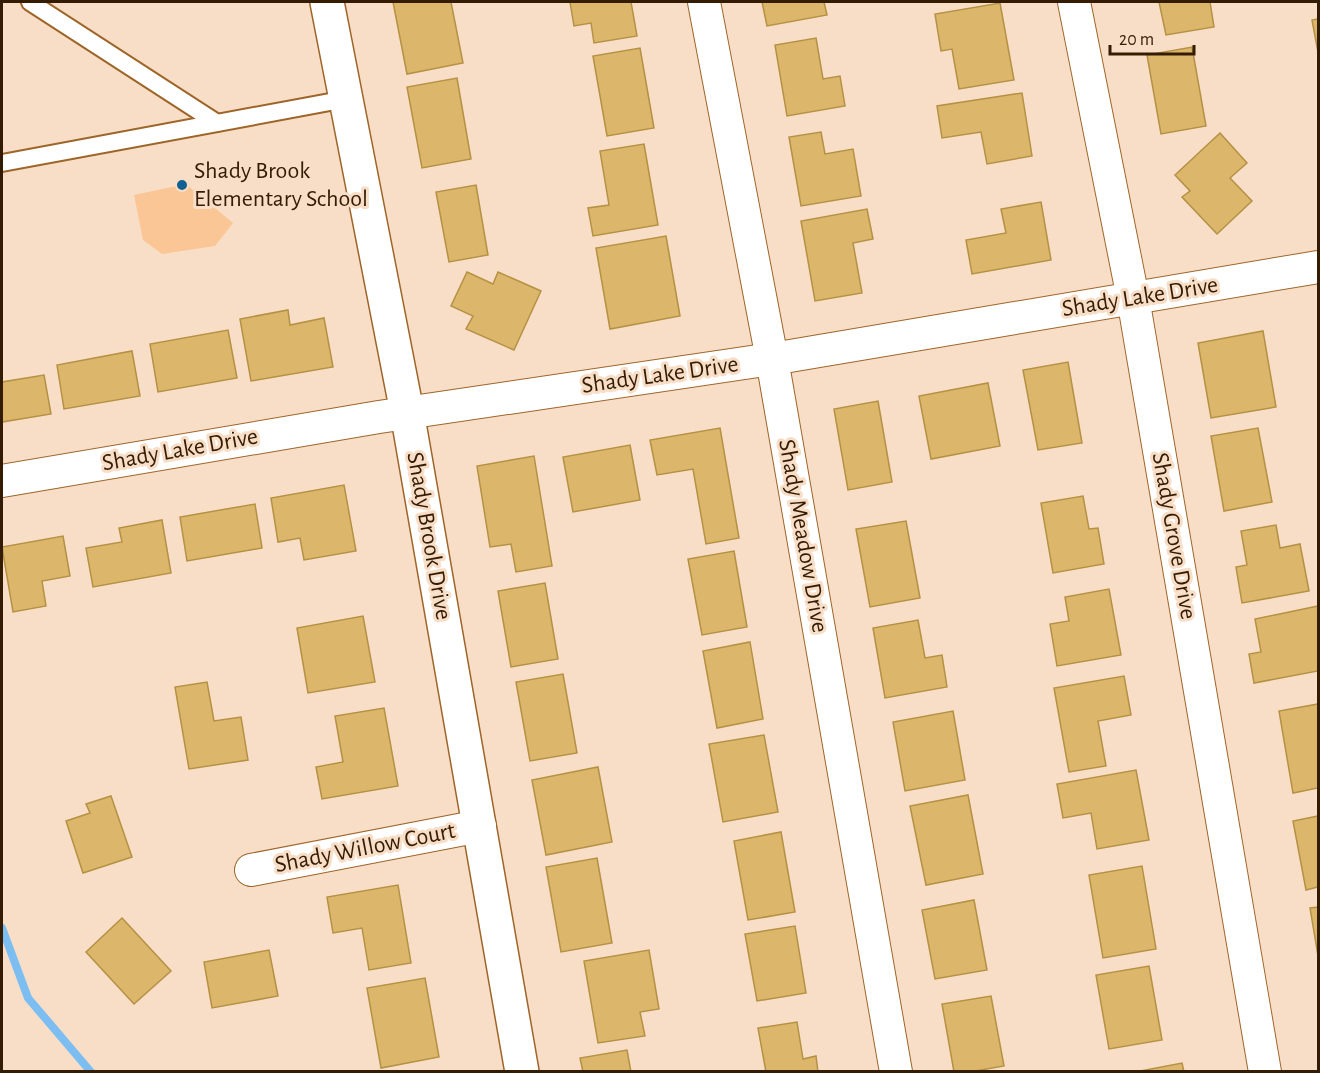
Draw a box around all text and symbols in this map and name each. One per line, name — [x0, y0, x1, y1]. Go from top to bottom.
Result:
scale bar — [1110, 18, 1194, 56]
text: 20 m — [1119, 31, 1154, 49]
place label: Shady Brook Elementary School — [194, 159, 368, 211]
marker: Shady Brook Elementary School — [175, 178, 189, 192]
street label: Shady Lake Drive — [1060, 273, 1220, 321]
street label: Shady Lake Drive — [580, 352, 740, 398]
street label: Shady Lake Drive — [100, 424, 260, 476]
street label: Shady Meadow Drive — [774, 438, 832, 634]
street label: Shady Brook Drive — [402, 450, 456, 622]
street label: Shady Grove Drive — [1147, 451, 1201, 621]
street label: Shady Willow Court — [273, 819, 458, 877]

